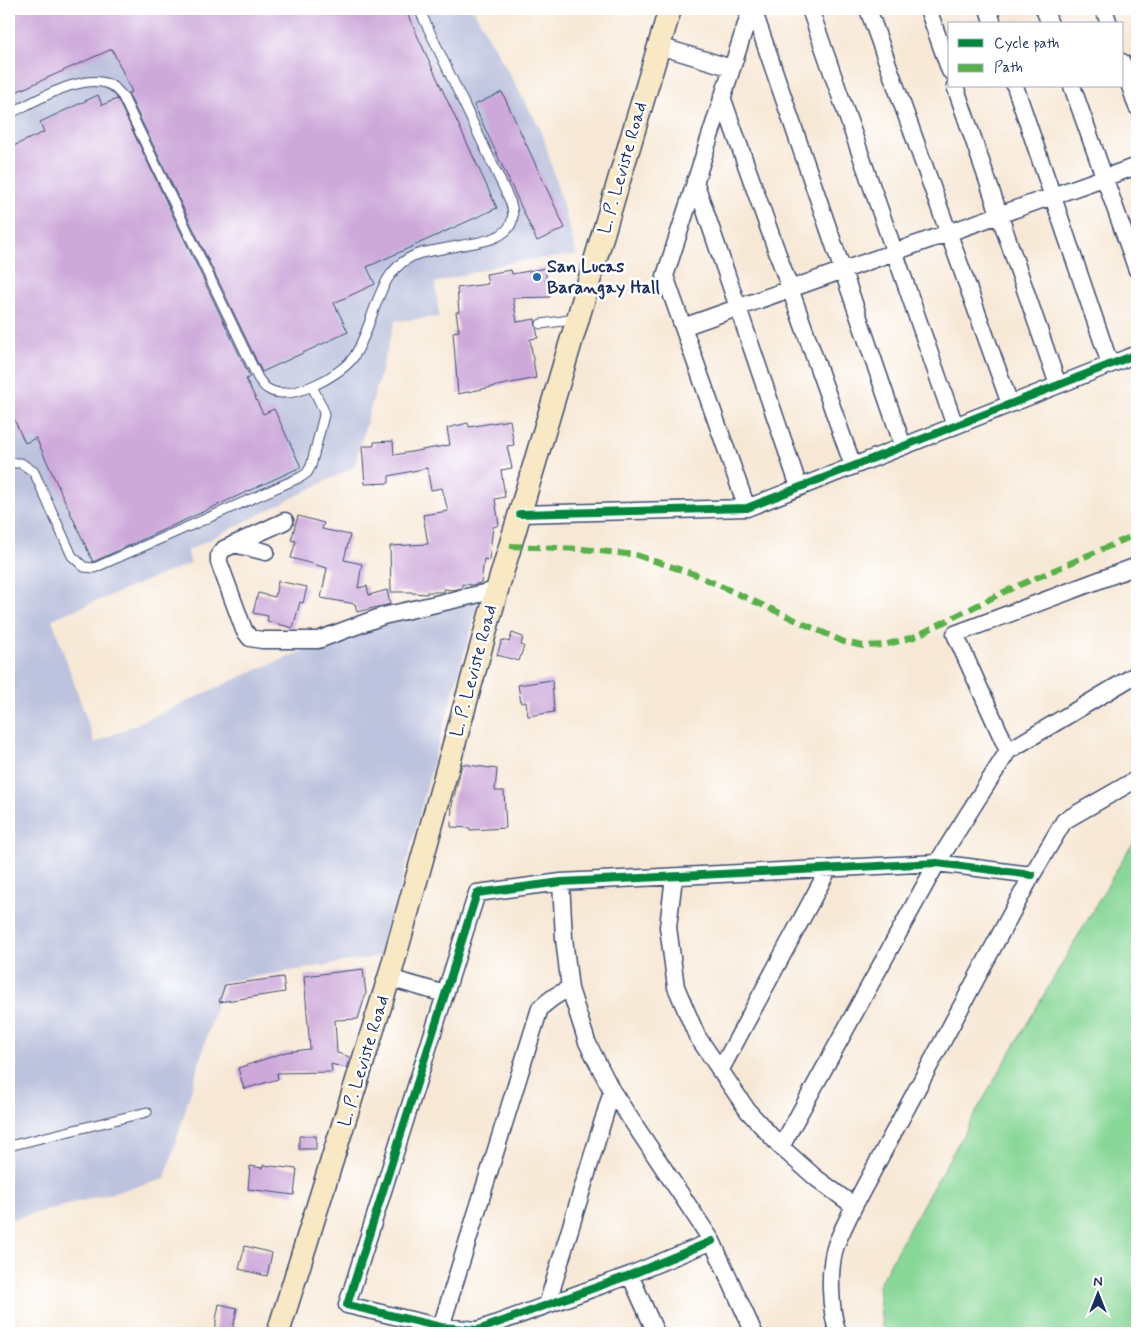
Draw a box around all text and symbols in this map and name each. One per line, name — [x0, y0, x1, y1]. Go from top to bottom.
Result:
legend — [948, 22, 1124, 88]
text: Cycle path — [994, 34, 1059, 54]
text: Path — [994, 58, 1023, 78]
street label: L. P. Leviste Road — [593, 99, 653, 237]
place label: San Lucas Barangay Hall — [547, 255, 660, 300]
marker: San Lucas Barangay Hall — [531, 271, 543, 283]
street label: L. P. Leviste Road — [445, 602, 503, 740]
street label: L. P. Leviste Road — [333, 993, 395, 1129]
north arrow — [1074, 1270, 1124, 1320]
text: N — [1093, 1273, 1103, 1291]

